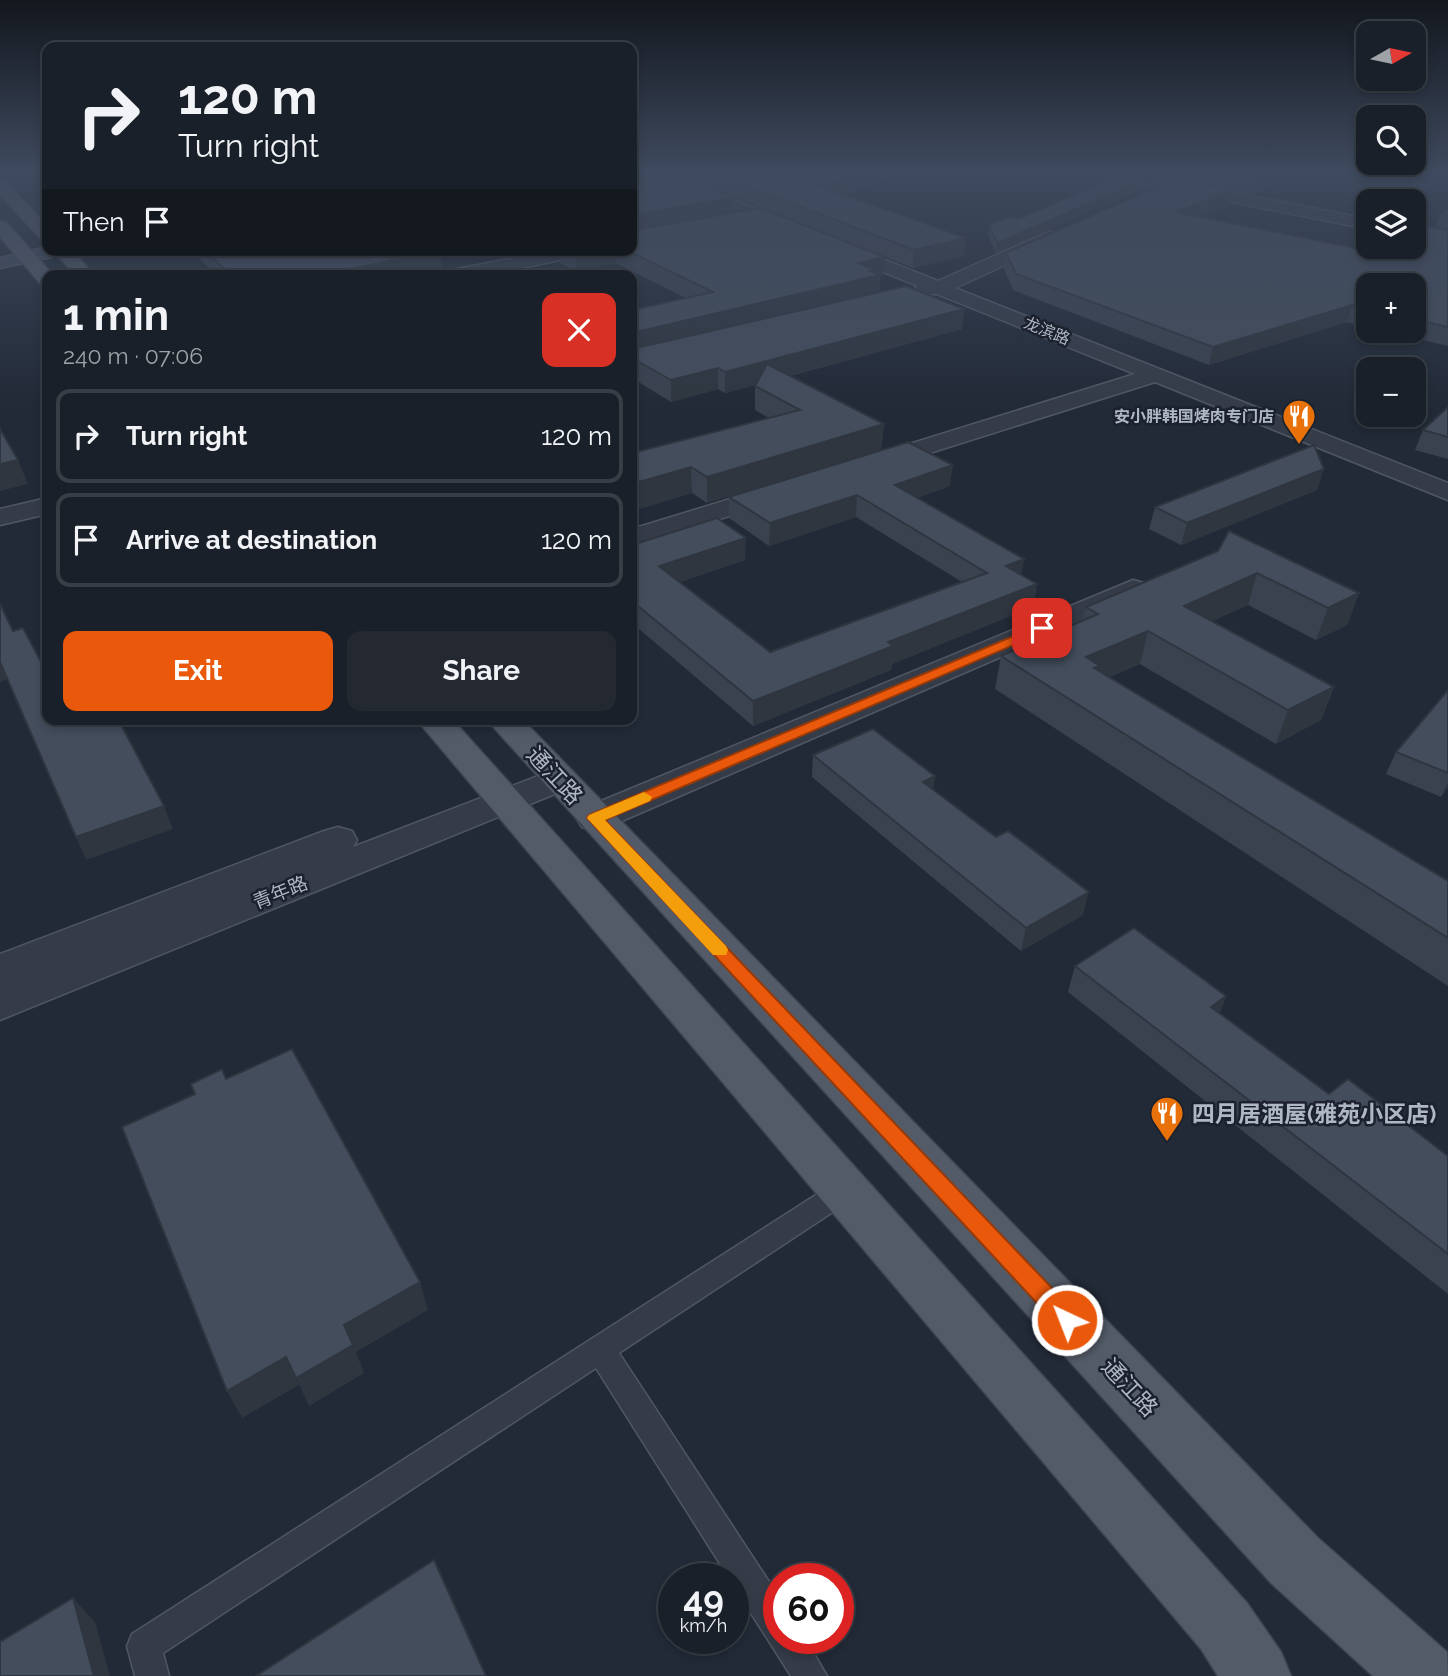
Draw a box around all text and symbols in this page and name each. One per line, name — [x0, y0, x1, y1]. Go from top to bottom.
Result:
north arrow — [1356, 21, 1426, 91]
map controls — [1356, 21, 1426, 427]
text: 120 m — [178, 68, 317, 125]
icon: right — [63, 70, 154, 161]
button: search — [1356, 105, 1426, 175]
text: Turn right — [178, 127, 319, 164]
button: layers — [1356, 189, 1426, 259]
icon: arrive — [138, 203, 176, 241]
text: Then — [63, 207, 124, 237]
button: + — [1356, 273, 1426, 343]
text: 1 min — [63, 291, 169, 340]
button: close — [542, 293, 616, 367]
street label: 龙滨路 — [1021, 313, 1073, 349]
text: 240 m · 07:06 — [63, 342, 203, 369]
button: − — [1356, 357, 1426, 427]
restaurant icon: 安小胖韩国烤肉专门店 — [1280, 397, 1318, 446]
place label: 安小胖韩国烤肉专门店 — [1114, 407, 1274, 426]
icon: right — [67, 417, 105, 455]
text: Turn right — [126, 421, 247, 451]
text: 120 m — [541, 421, 612, 451]
icon: arrive — [67, 521, 105, 559]
text: Arrive at destination — [126, 525, 377, 555]
text: 120 m — [541, 525, 612, 555]
pin — [1012, 598, 1072, 658]
icon: arrive — [1023, 609, 1061, 647]
button: Exit — [63, 631, 333, 711]
button: Share — [347, 631, 616, 711]
street label: 通江路 — [522, 741, 588, 809]
street label: 青年路 — [249, 871, 311, 913]
restaurant icon: 四月居酒屋(雅苑小区店) — [1148, 1094, 1186, 1143]
place label: 四月居酒屋(雅苑小区店) — [1192, 1100, 1436, 1127]
position arrow — [1030, 1283, 1104, 1357]
street label: 通江路 — [1097, 1353, 1163, 1421]
speed limit sign: 60 — [763, 1563, 854, 1654]
text: 49 — [683, 1579, 724, 1620]
text: km/h — [680, 1615, 727, 1636]

